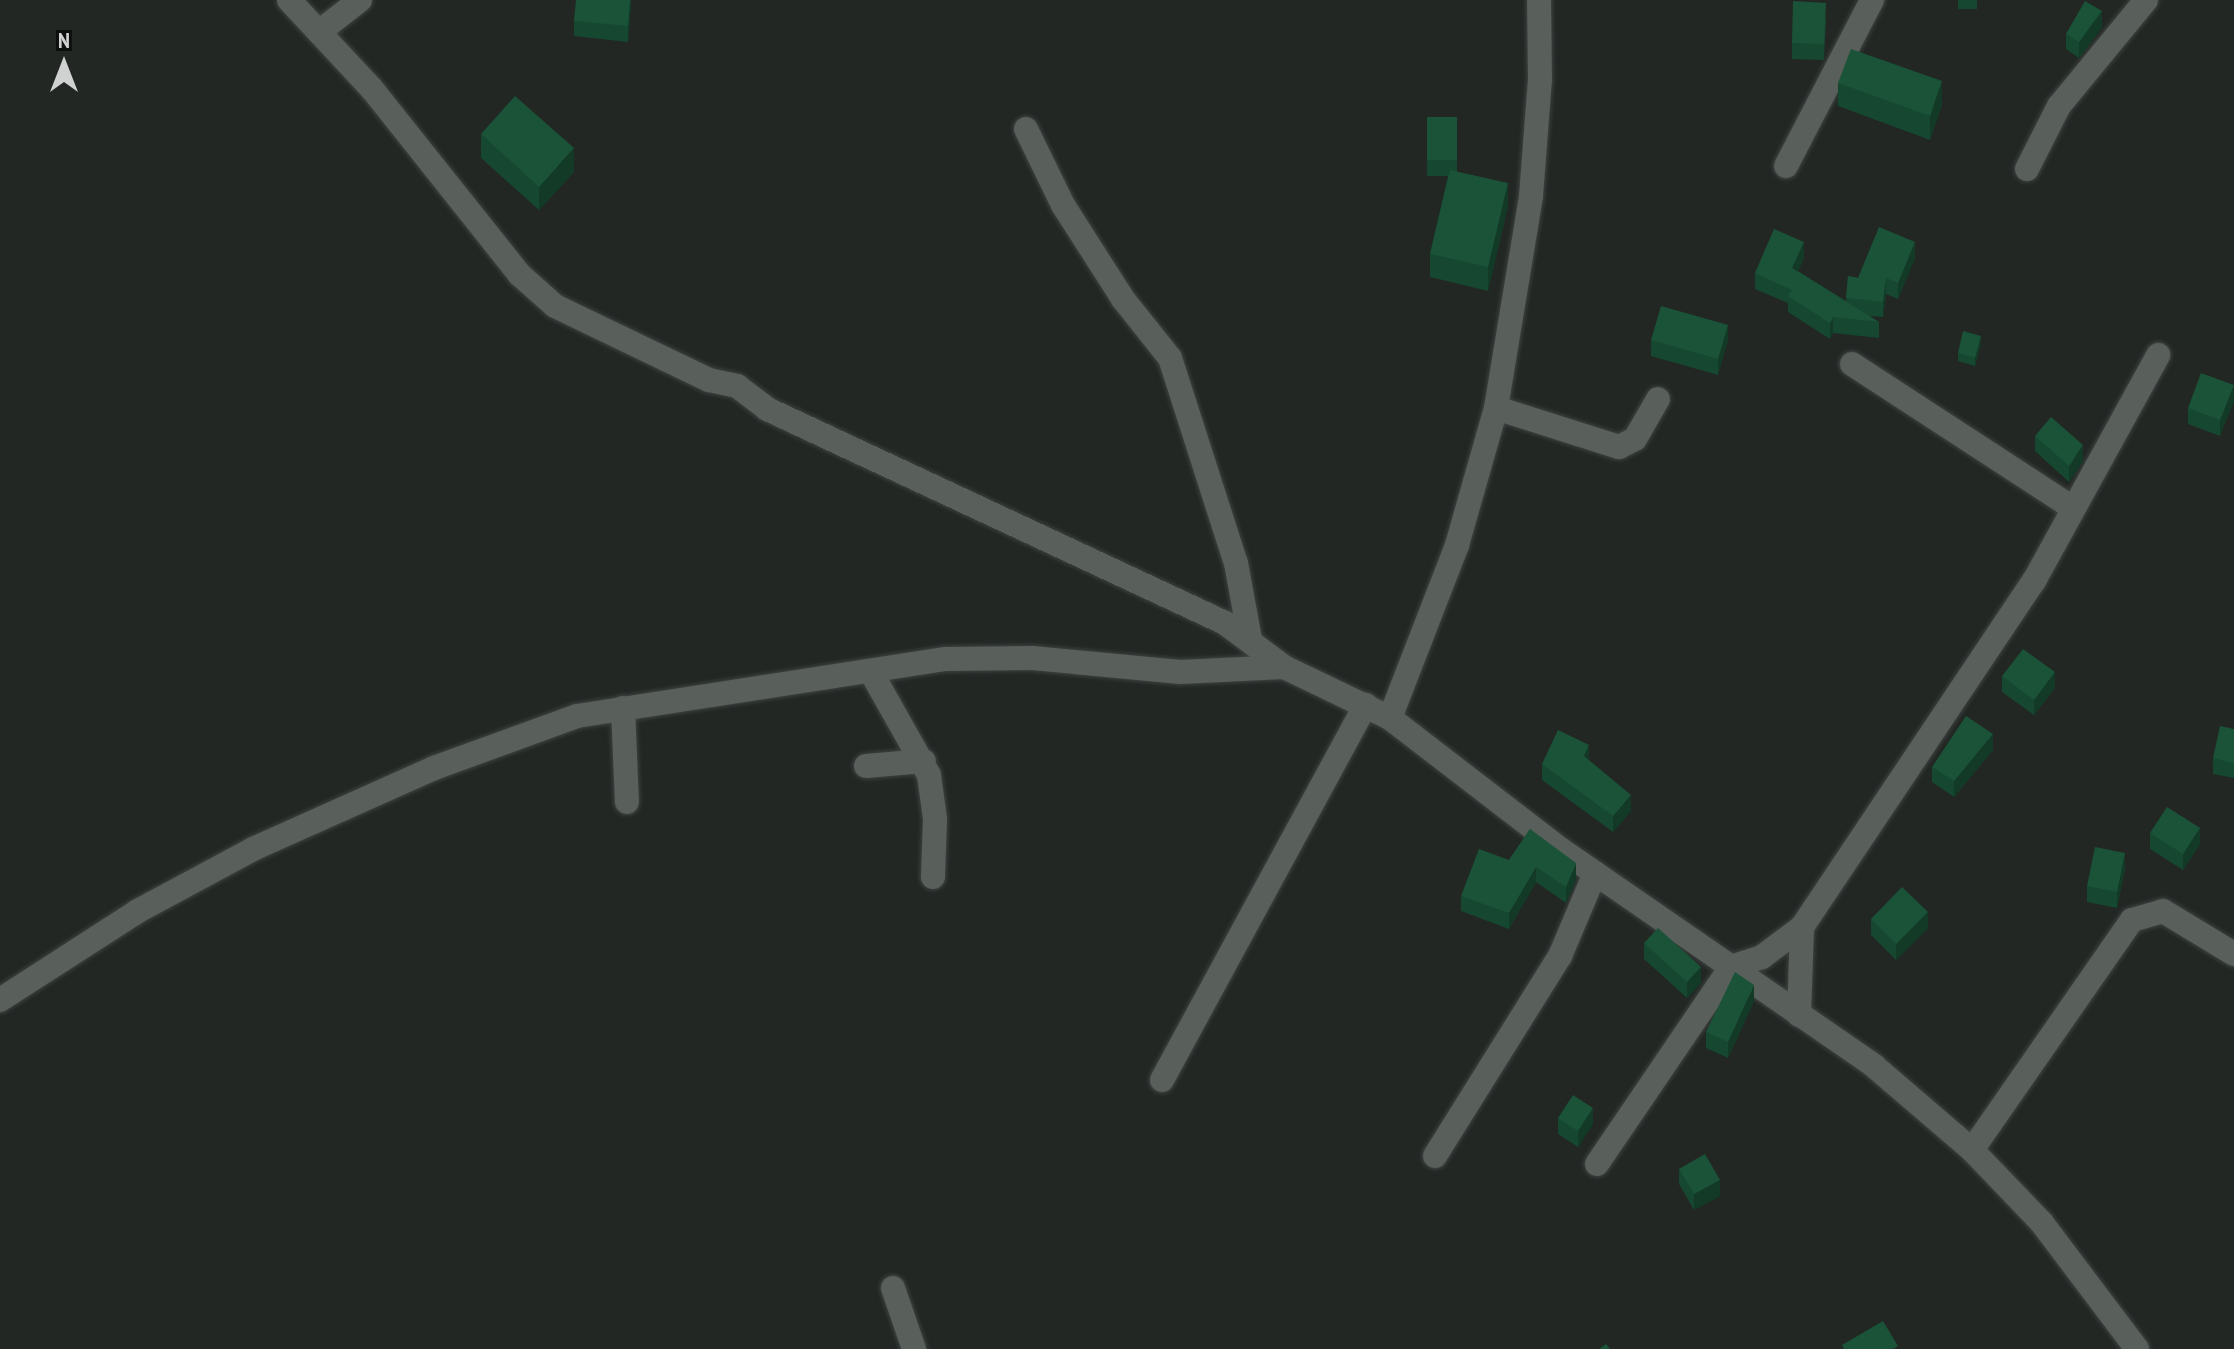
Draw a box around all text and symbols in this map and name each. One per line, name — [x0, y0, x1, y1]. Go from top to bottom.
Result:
north arrow — [24, 24, 104, 104]
text: N — [58, 26, 70, 54]

